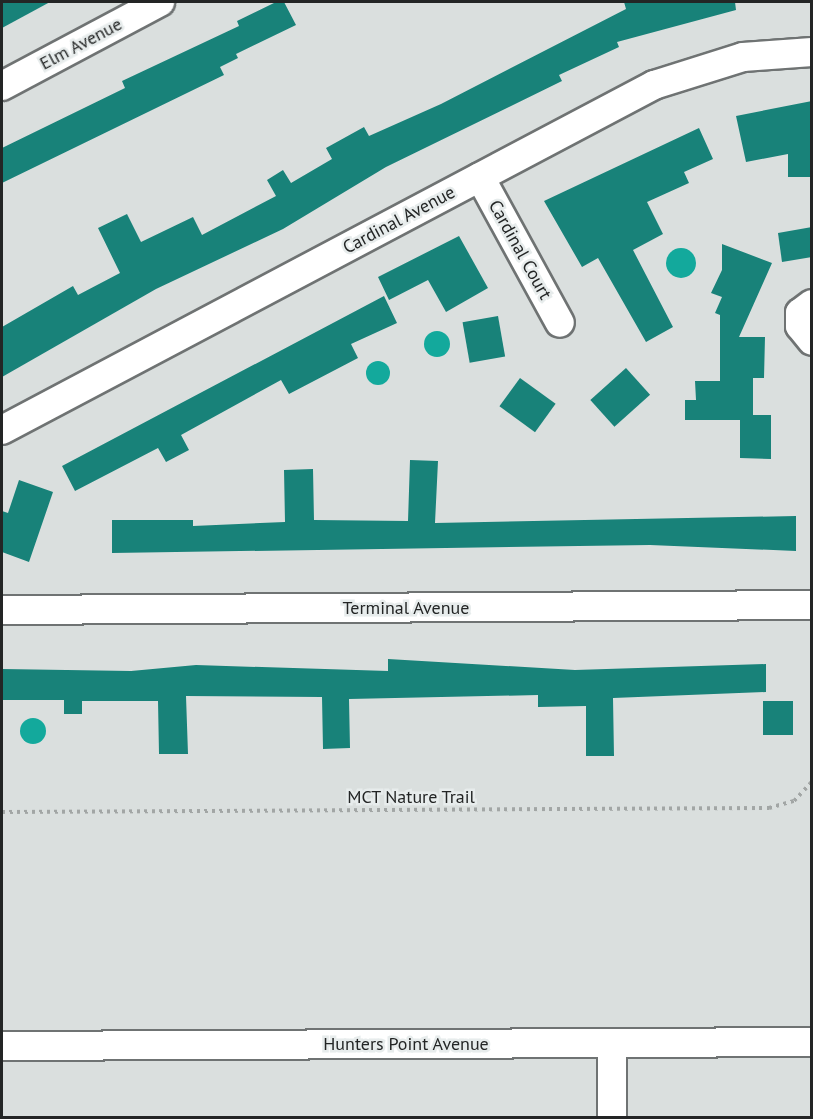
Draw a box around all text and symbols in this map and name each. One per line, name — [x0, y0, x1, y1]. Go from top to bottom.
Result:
street label: Elm Avenue — [36, 13, 126, 75]
street label: Cardinal Avenue — [339, 181, 459, 259]
street label: Cardinal Court — [484, 197, 556, 303]
street label: Terminal Avenue — [342, 597, 470, 619]
street label: MCT Nature Trail — [347, 786, 475, 808]
street label: Hunters Point Avenue — [323, 1033, 489, 1055]

